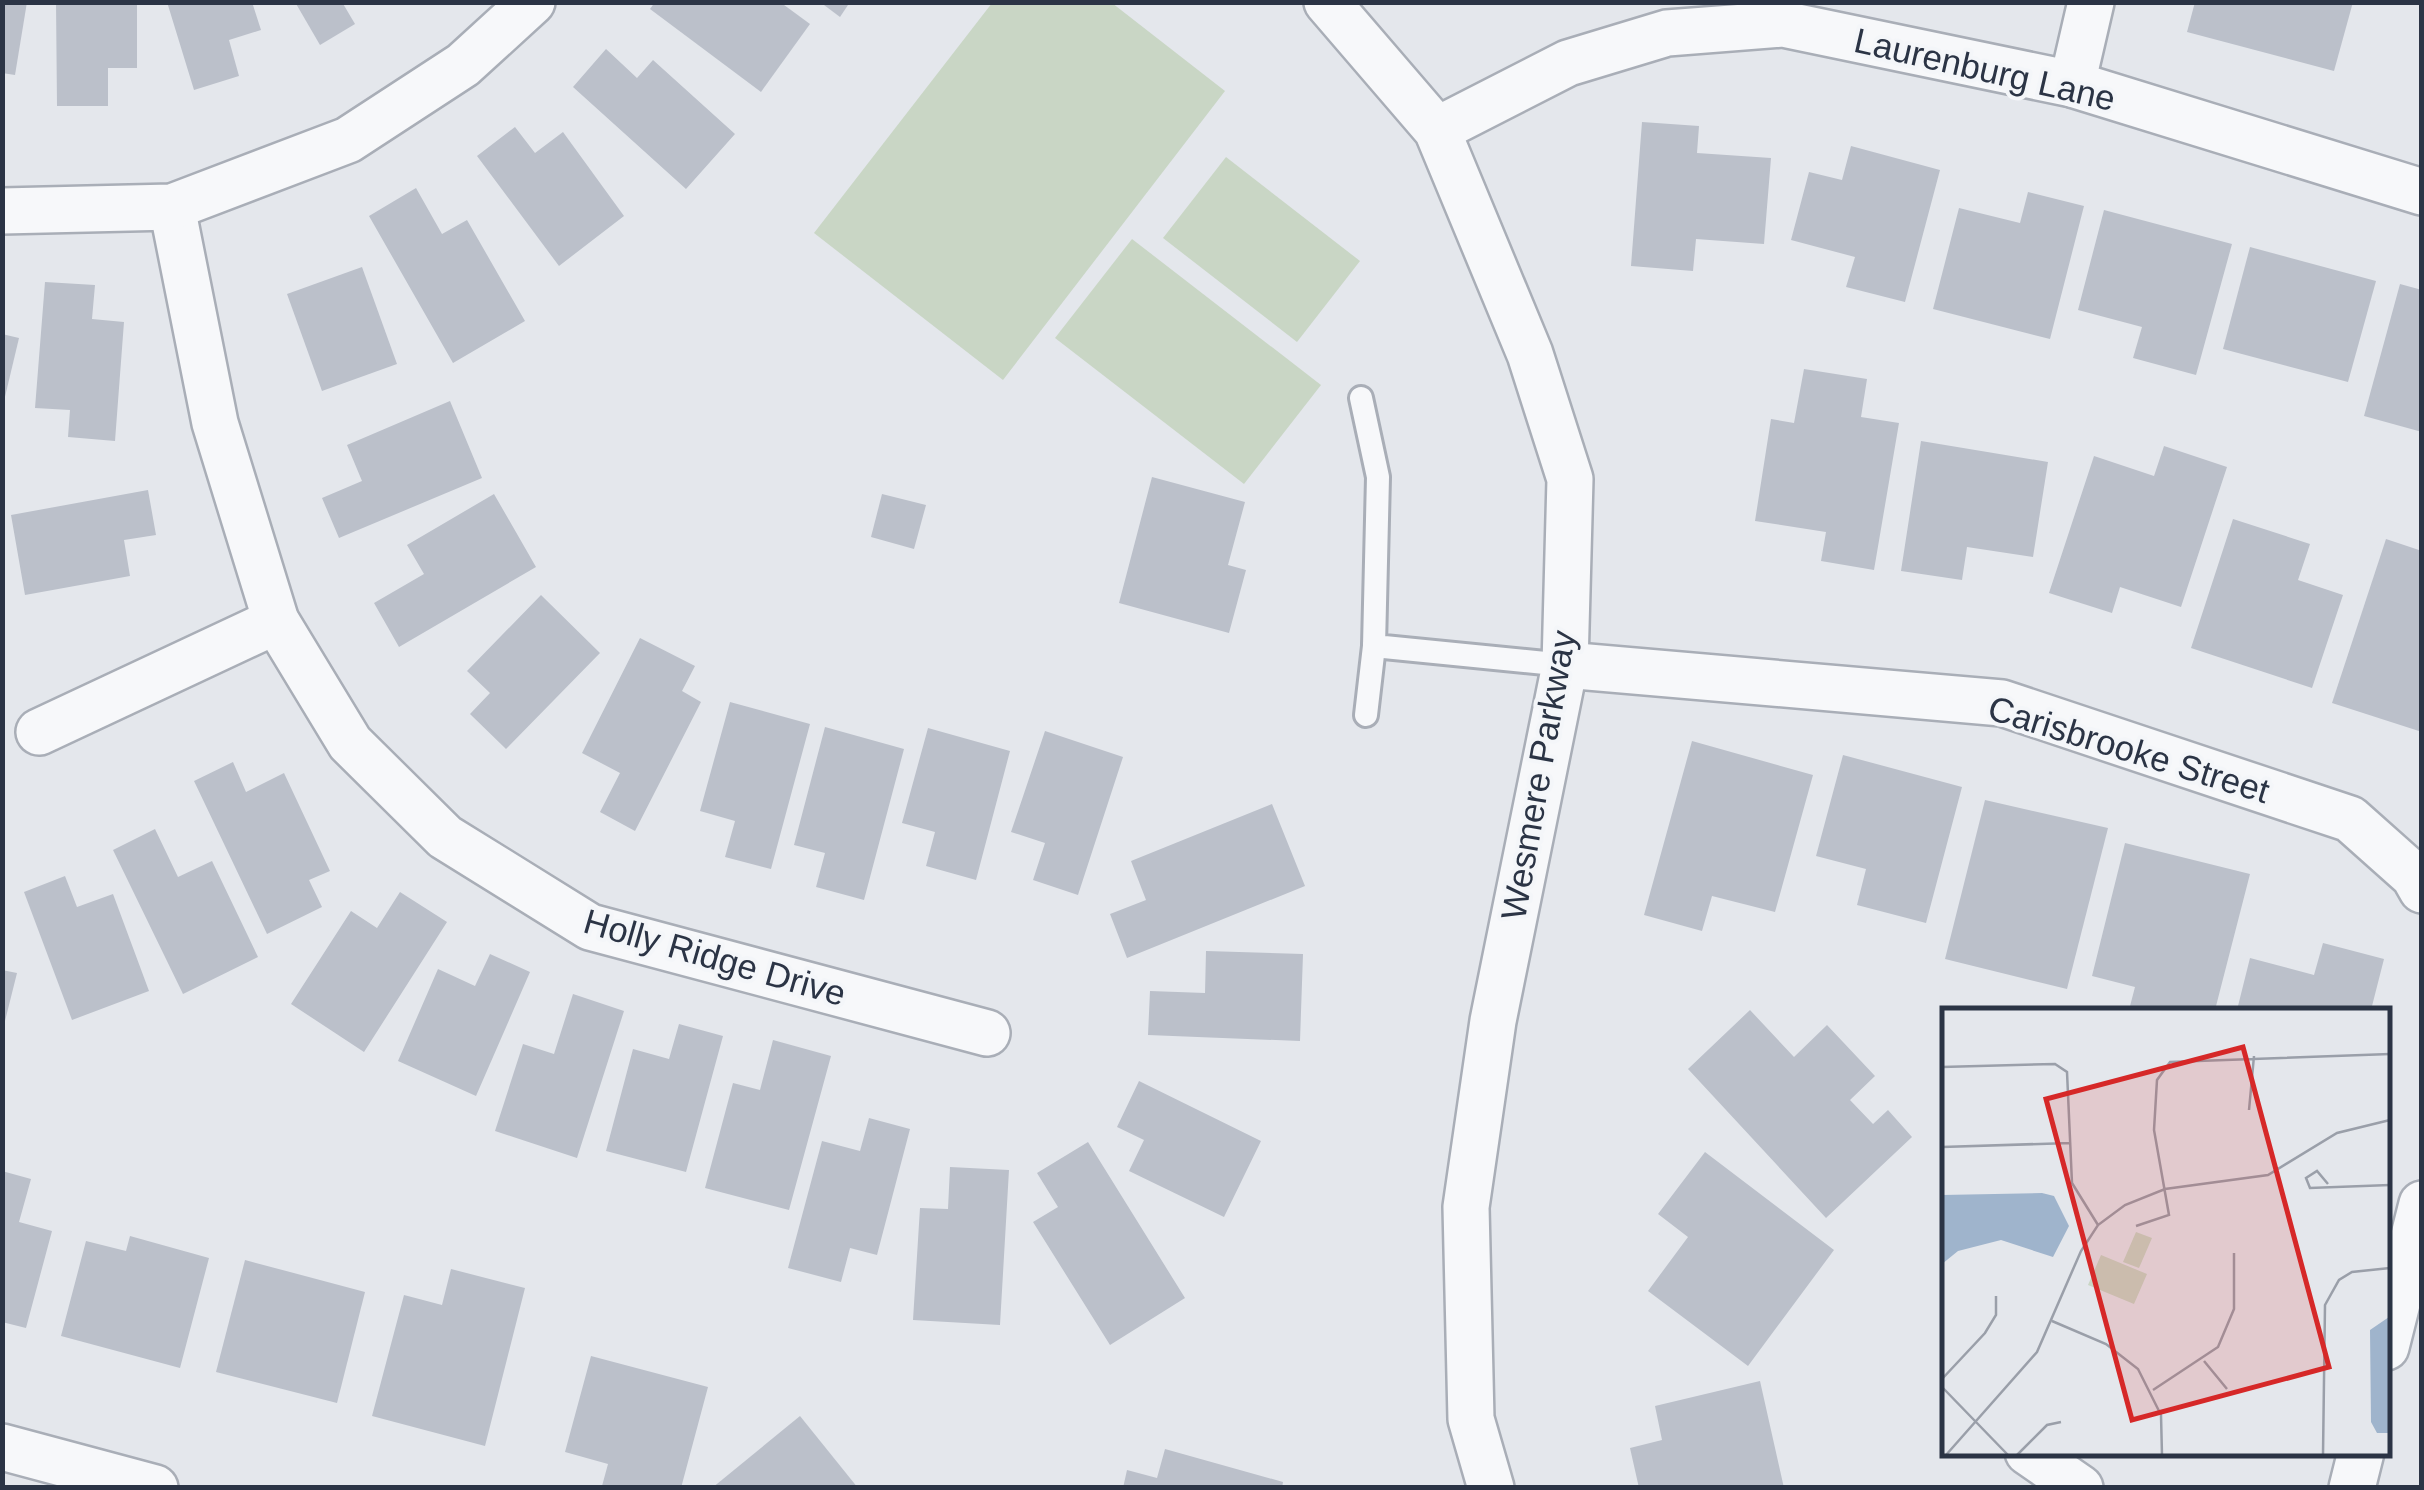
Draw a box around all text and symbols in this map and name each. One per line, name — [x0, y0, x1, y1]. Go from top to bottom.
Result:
street label: Laurenburg Lane — [1851, 20, 2119, 118]
street label: Wesmere Parkway — [1493, 627, 1583, 923]
street label: Carisbrooke Street — [1984, 688, 2274, 810]
street label: Holly Ridge Drive — [580, 901, 850, 1013]
inset map — [1942, 1008, 2389, 1455]

